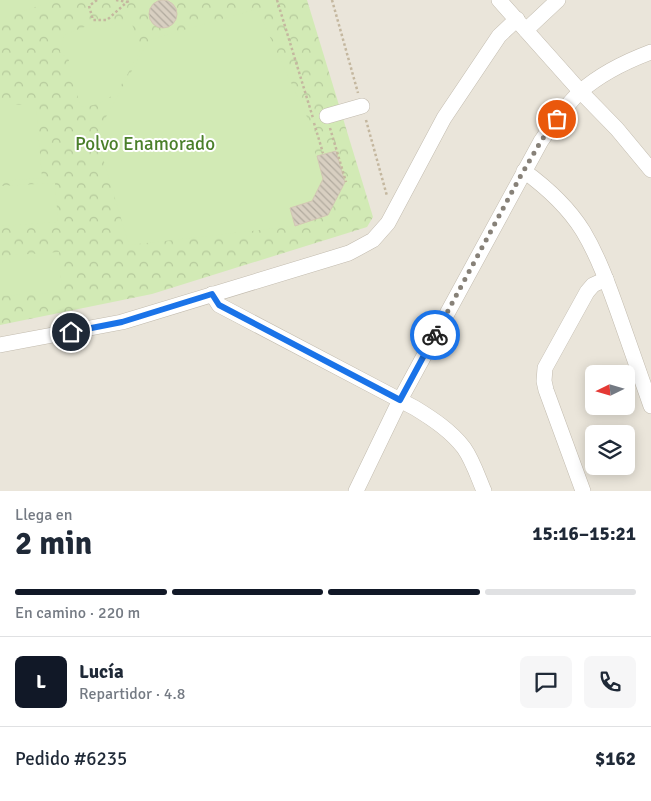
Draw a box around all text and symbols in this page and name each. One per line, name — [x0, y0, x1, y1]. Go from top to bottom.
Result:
pin — [536, 98, 578, 140]
icon: bag — [543, 105, 571, 133]
park label: Polvo Enamorado — [75, 132, 215, 156]
courier — [410, 310, 460, 360]
pin — [50, 311, 92, 353]
icon: home — [57, 318, 85, 346]
icon: bike — [421, 321, 449, 349]
north arrow — [585, 365, 635, 415]
map controls — [585, 365, 635, 475]
button: layers — [585, 425, 635, 475]
text: Llega en — [15, 505, 73, 525]
text: 15:16–15:21 — [532, 522, 636, 546]
text: 2 min — [15, 524, 92, 563]
text: En camino · 220 m — [15, 603, 140, 623]
button: chat — [520, 656, 572, 708]
button: phone — [584, 656, 636, 708]
text: Lucía — [79, 660, 124, 684]
text: L — [36, 670, 46, 694]
text: Repartidor · 4.8 — [79, 684, 185, 704]
text: Pedido #6235 — [15, 747, 127, 771]
text: $162 — [595, 747, 636, 771]

